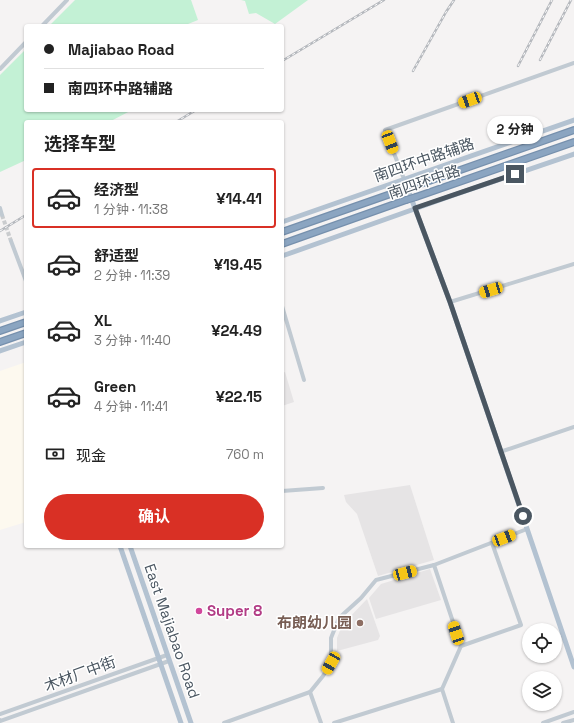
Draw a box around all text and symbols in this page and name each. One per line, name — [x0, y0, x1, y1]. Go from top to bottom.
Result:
text: Majiabao Road — [68, 40, 174, 59]
text: 南四环中路辅路 — [68, 79, 173, 98]
car — [457, 90, 483, 110]
callout: 2 分钟 — [487, 116, 543, 144]
text: 2 分钟 — [496, 121, 534, 138]
car — [380, 129, 400, 155]
text: 选择车型 — [44, 132, 116, 155]
street label: 南四环中路辅路 — [371, 134, 477, 186]
street label: 南四环中路 — [386, 161, 462, 203]
route end — [506, 165, 524, 183]
icon: car — [46, 180, 82, 216]
text: 经济型 — [94, 180, 139, 199]
text: ¥14.41 — [216, 189, 262, 208]
text: 1 分钟 · 11:38 — [94, 201, 168, 218]
icon: car — [46, 246, 82, 282]
text: 舒适型 — [94, 246, 139, 265]
text: ¥19.45 — [214, 255, 262, 274]
text: 2 分钟 · 11:39 — [94, 267, 170, 284]
car — [478, 281, 504, 299]
text: XL — [94, 311, 112, 330]
icon: car — [46, 312, 82, 348]
text: ¥24.49 — [211, 321, 262, 340]
text: 3 分钟 · 11:40 — [94, 332, 171, 349]
text: Green — [94, 377, 136, 396]
icon: car — [46, 378, 82, 414]
text: ¥22.15 — [215, 387, 262, 406]
text: 4 分钟 · 11:41 — [94, 398, 168, 415]
icon: cash — [44, 443, 66, 465]
text: 现金 — [76, 446, 106, 465]
text: 760 m — [226, 446, 264, 463]
button: 确认 — [44, 494, 264, 540]
route start — [514, 507, 532, 525]
car — [491, 528, 517, 548]
street label: East Majiabao Road — [141, 561, 204, 701]
car — [392, 564, 418, 582]
place label: Super 8 — [207, 601, 262, 620]
marker: Super 8 — [194, 606, 204, 616]
place label: 布朗幼儿园 — [277, 613, 352, 632]
marker: 布朗幼儿园 — [355, 618, 365, 628]
car — [447, 620, 465, 646]
map controls — [522, 623, 562, 711]
button: locate — [522, 623, 562, 663]
car — [320, 650, 342, 676]
street label: 木材厂中街 — [41, 652, 118, 695]
button: layers — [522, 671, 562, 711]

